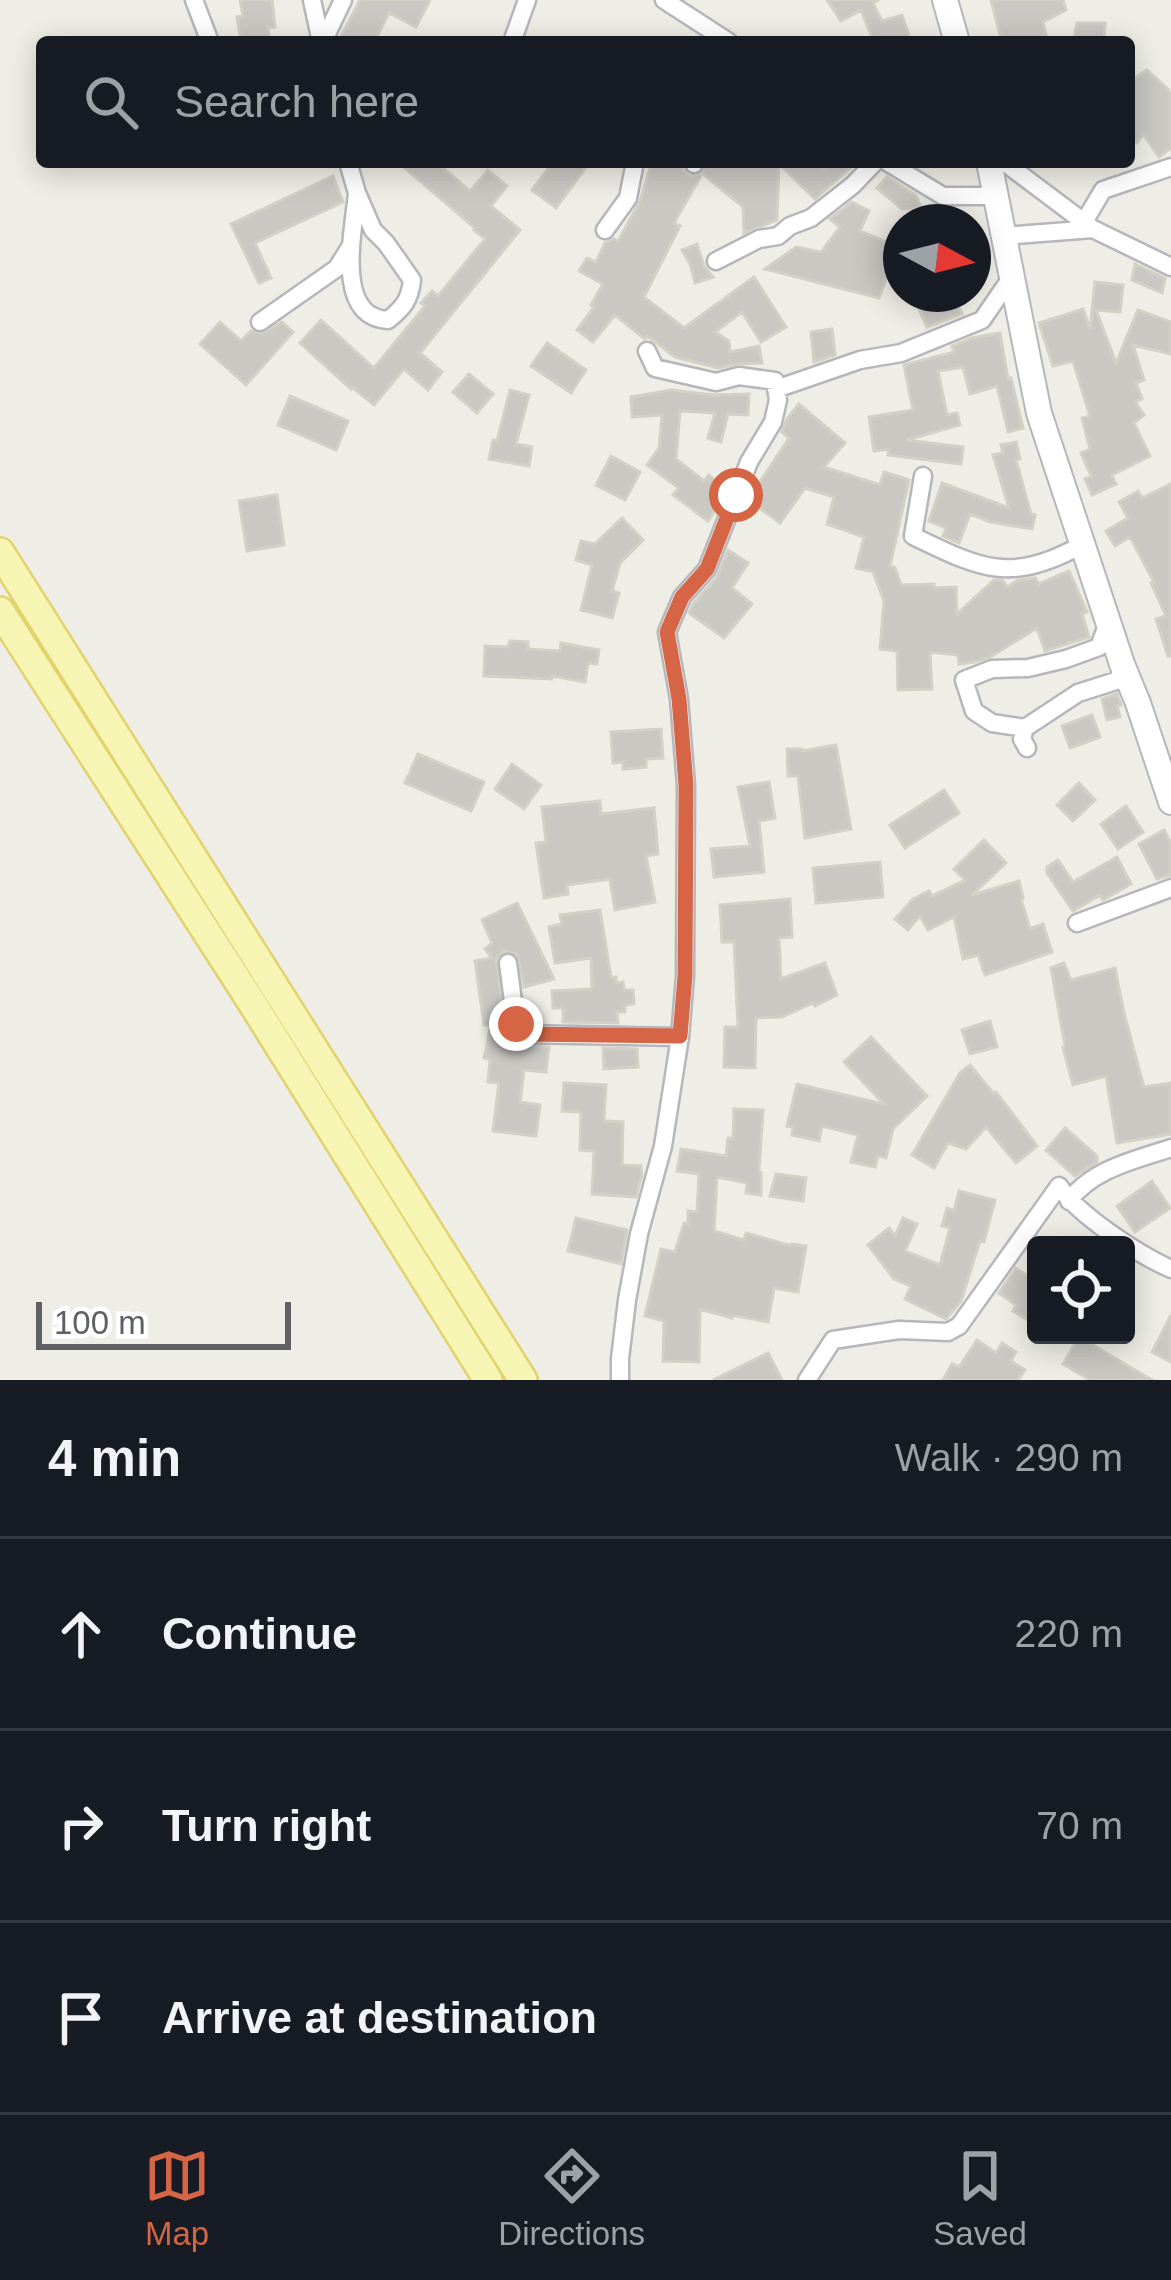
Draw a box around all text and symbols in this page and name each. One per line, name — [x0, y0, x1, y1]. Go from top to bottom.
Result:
search box — [36, 36, 1135, 168]
icon: search — [78, 69, 144, 135]
text: Search here — [174, 76, 419, 127]
north arrow — [883, 204, 991, 312]
route start — [709, 468, 763, 522]
route end — [489, 997, 543, 1051]
map controls — [1027, 1236, 1135, 1344]
button: locate — [1027, 1236, 1135, 1344]
scale bar — [36, 1296, 291, 1349]
text: 100 m — [54, 1304, 146, 1341]
text: 4 min — [48, 1430, 181, 1487]
text: Walk · 290 m — [895, 1436, 1123, 1479]
icon: ahead — [48, 1601, 114, 1667]
text: Continue — [162, 1608, 357, 1659]
text: 220 m — [1015, 1612, 1123, 1655]
icon: right — [48, 1793, 114, 1859]
text: Turn right — [162, 1800, 371, 1851]
text: 70 m — [1036, 1804, 1123, 1847]
icon: arrive — [48, 1985, 114, 2051]
text: Arrive at destination — [162, 1992, 597, 2043]
tab: Map — [144, 2143, 210, 2253]
tab: Directions — [498, 2143, 645, 2253]
tab: Saved — [933, 2143, 1027, 2253]

